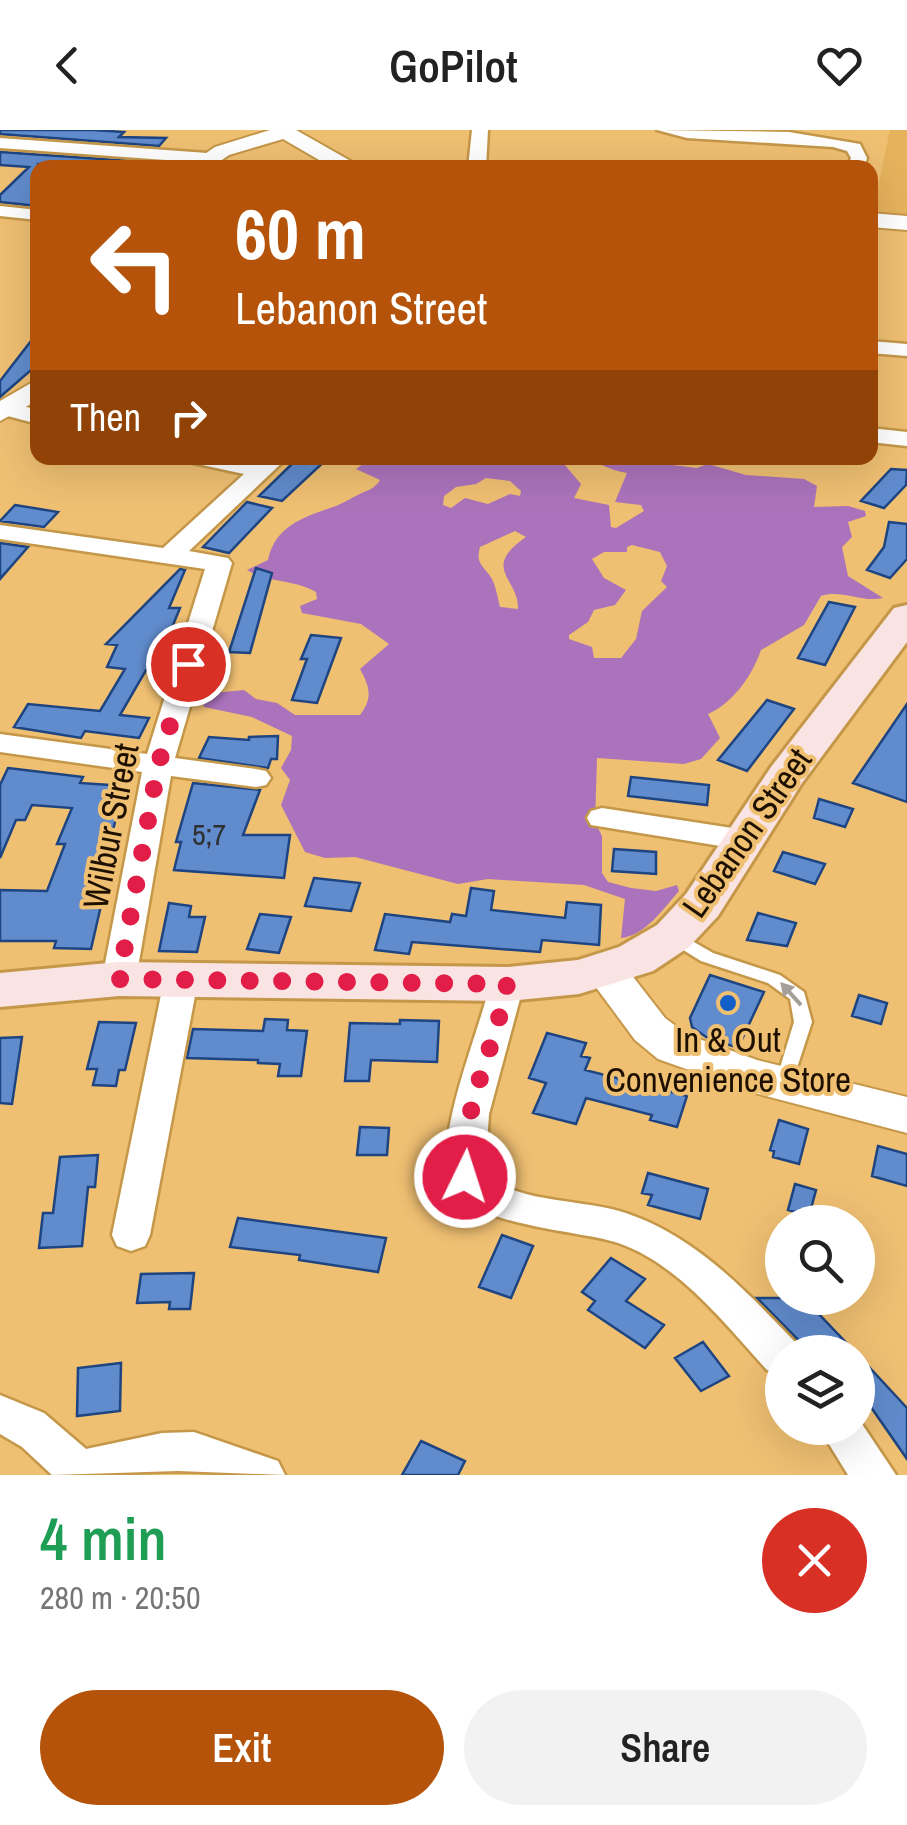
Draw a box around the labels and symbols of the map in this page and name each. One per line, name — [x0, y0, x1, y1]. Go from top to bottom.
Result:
pin — [146, 622, 231, 707]
street label: Wilbur Street — [71, 739, 150, 913]
street label: Lebanon Street — [671, 739, 822, 927]
house number: 5;7 — [192, 814, 226, 854]
one-way arrow — [779, 983, 802, 1007]
marker: In & Out Convenience Store — [717, 992, 739, 1014]
place label: In & Out Convenience Store — [605, 1016, 851, 1103]
position arrow — [413, 1125, 517, 1229]

